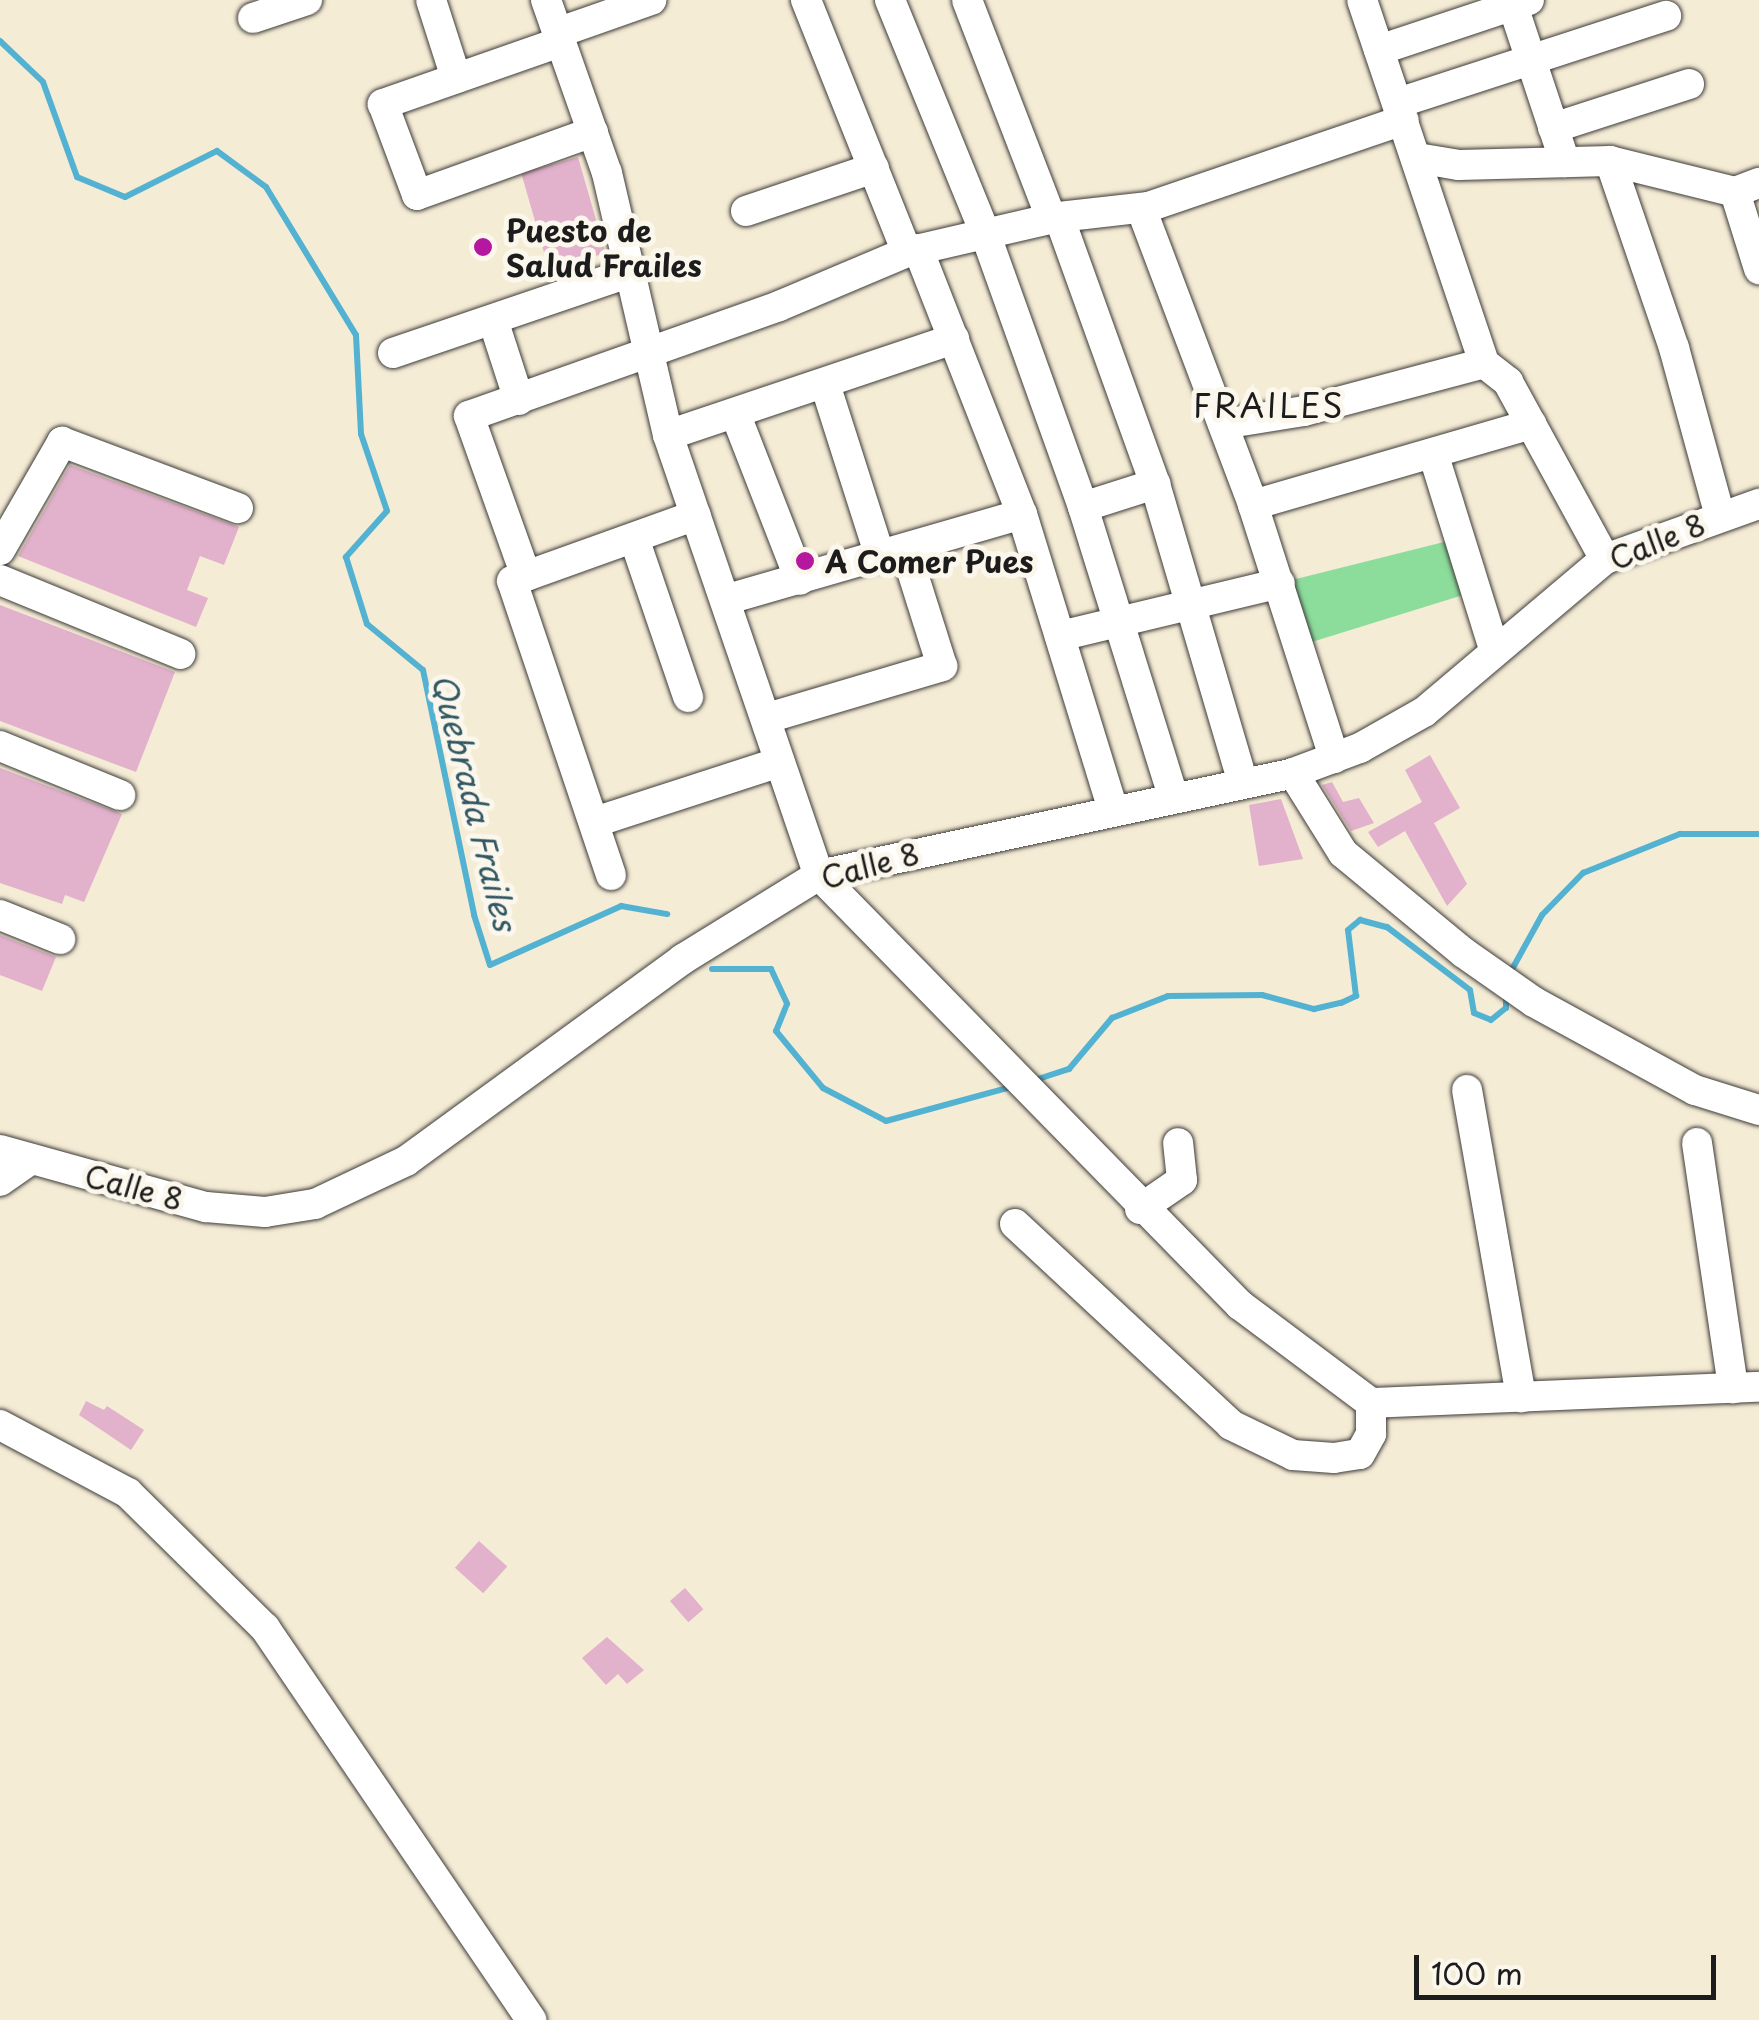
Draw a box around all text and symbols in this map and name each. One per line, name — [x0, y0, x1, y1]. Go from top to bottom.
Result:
place label: Puesto de Salud Frailes — [506, 212, 702, 282]
marker: Puesto de Salud Frailes — [470, 234, 496, 260]
district label: FRAILES — [1194, 386, 1344, 424]
street label: Calle 8 — [1603, 505, 1711, 577]
place label: A Comer Pues — [825, 543, 1037, 579]
marker: A Comer Pues — [794, 550, 816, 572]
water label: Quebrada Frailes — [424, 669, 526, 935]
street label: Calle 8 — [816, 834, 924, 896]
street label: Calle 8 — [80, 1156, 188, 1218]
scale bar — [1419, 1935, 1722, 1997]
text: 100 m — [1431, 1950, 1523, 1995]

